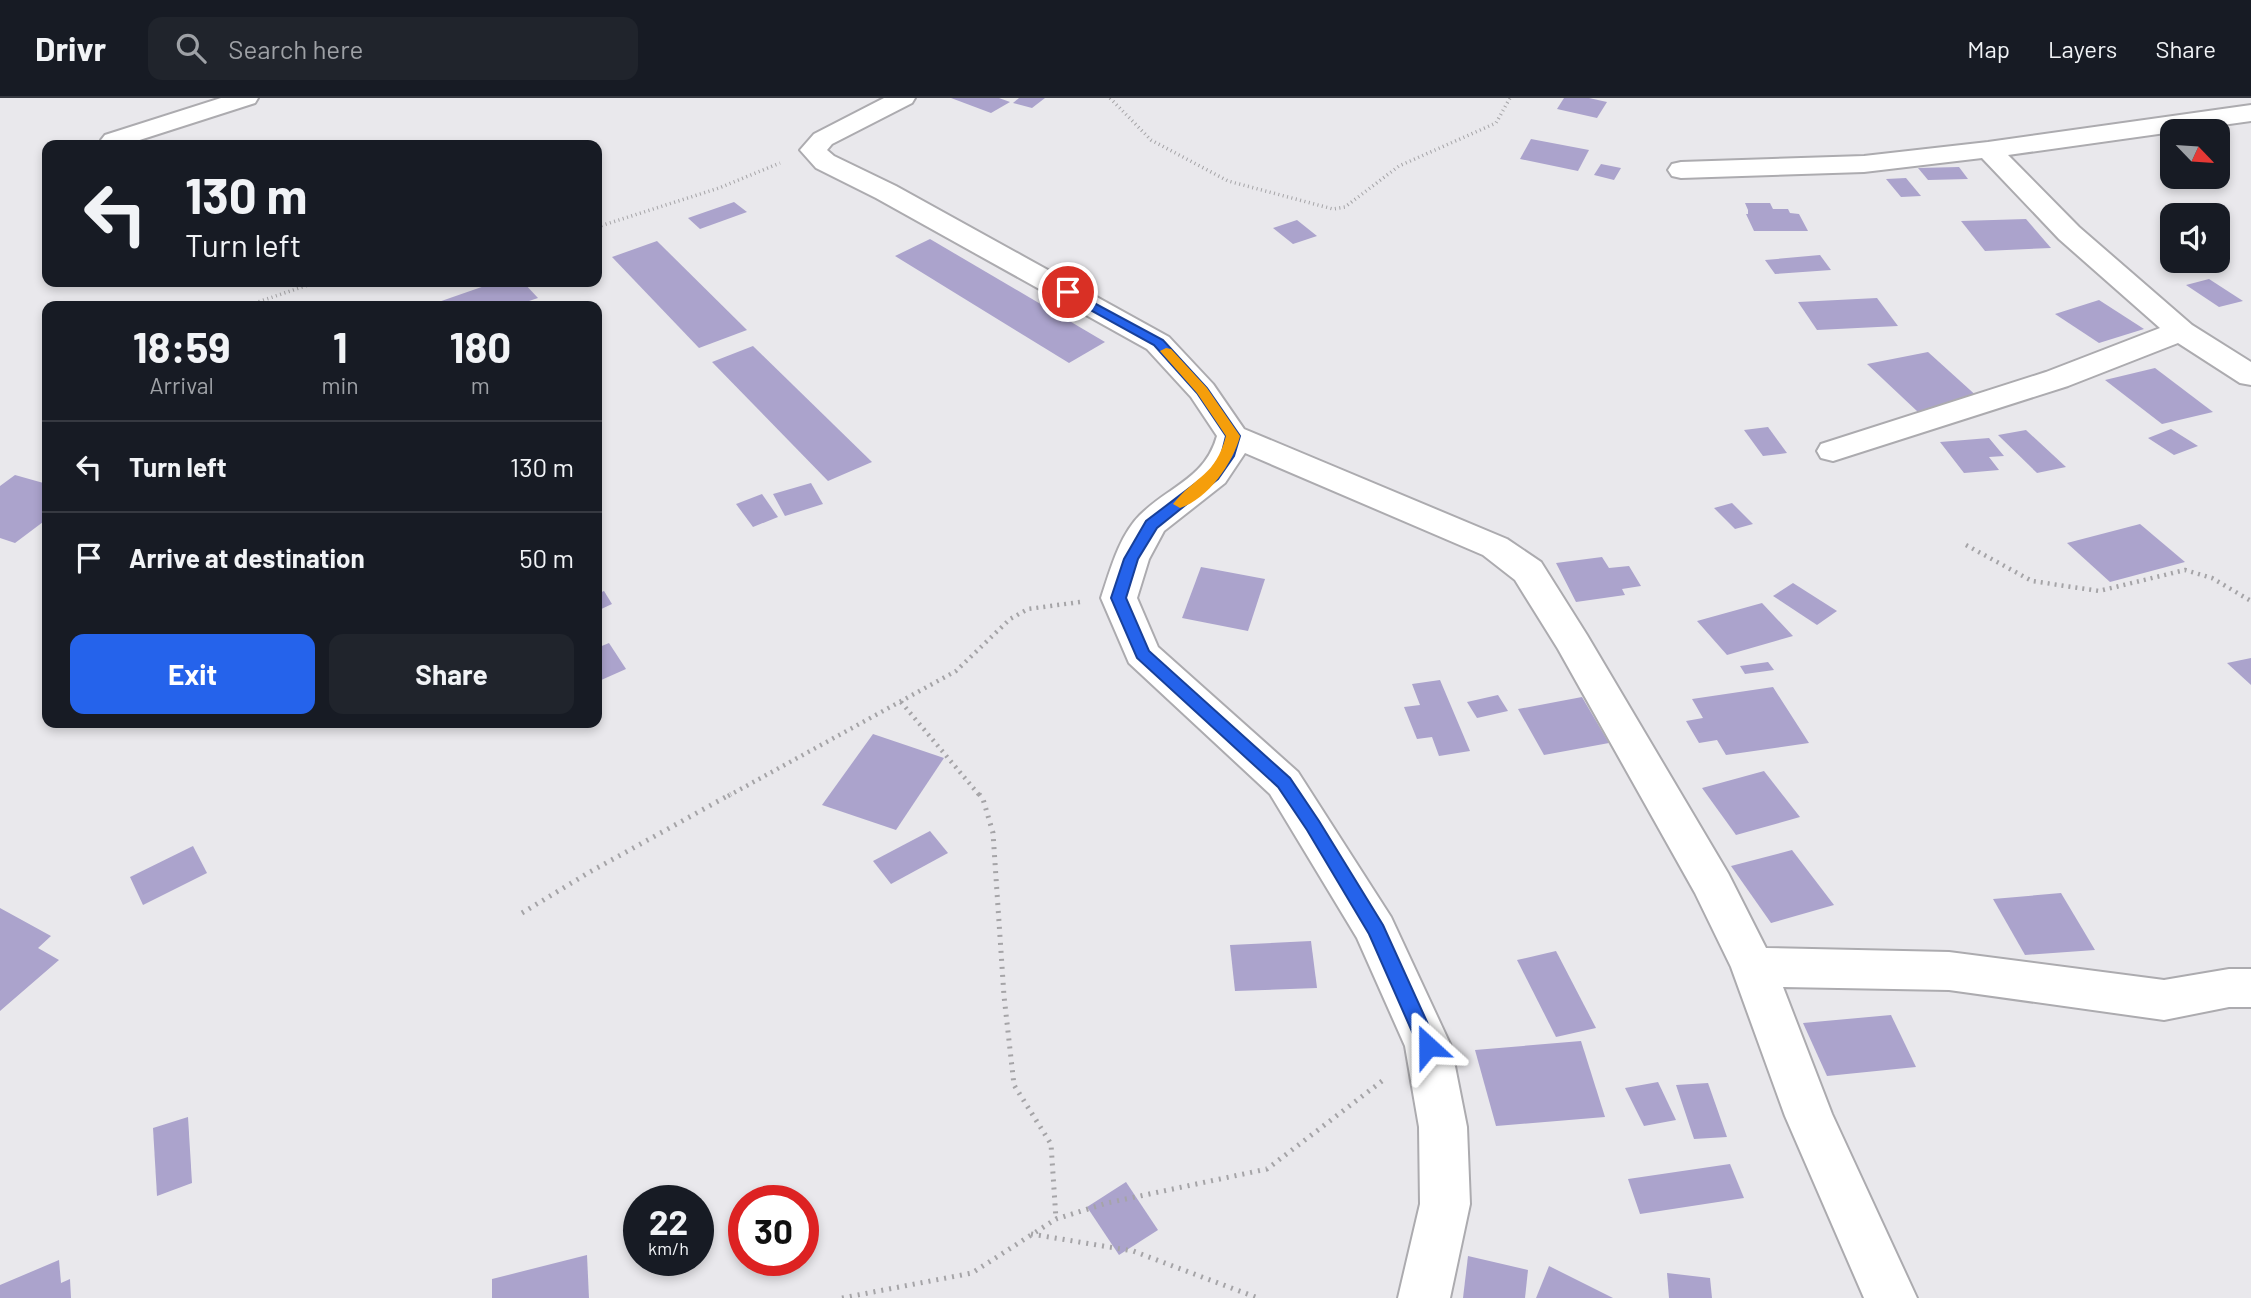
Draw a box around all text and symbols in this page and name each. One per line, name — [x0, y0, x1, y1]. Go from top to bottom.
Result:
search box — [148, 17, 638, 80]
text: Drivr — [35, 28, 106, 68]
icon: search — [172, 29, 210, 67]
text: Search here — [228, 33, 363, 64]
text: Map — [1967, 34, 2010, 63]
text: Layers — [2048, 34, 2117, 63]
text: Share — [2155, 34, 2216, 63]
north arrow — [2160, 119, 2230, 189]
map controls — [2160, 119, 2230, 273]
text: 130 m — [185, 165, 307, 224]
icon: left — [70, 168, 161, 259]
button: sound — [2160, 203, 2230, 273]
text: Turn left — [185, 225, 302, 263]
pin — [1038, 262, 1098, 322]
icon: arrive — [1049, 273, 1087, 311]
text: 18:59 — [133, 321, 231, 371]
text: 1 — [333, 321, 348, 371]
text: 180 — [450, 321, 511, 371]
text: Arrival — [150, 371, 214, 399]
text: min — [321, 371, 359, 399]
text: m — [471, 371, 490, 399]
icon: left — [70, 448, 108, 486]
text: Turn left — [129, 451, 227, 482]
text: 130 m — [510, 451, 574, 482]
icon: arrive — [70, 539, 108, 577]
text: Arrive at destination — [129, 542, 365, 573]
text: 50 m — [519, 542, 574, 573]
button: Exit — [70, 634, 315, 714]
button: Share — [329, 634, 574, 714]
position arrow — [1391, 1009, 1465, 1083]
speed limit sign: 30 — [728, 1185, 819, 1276]
text: 22 — [649, 1200, 688, 1242]
text: km/h — [648, 1237, 689, 1259]

